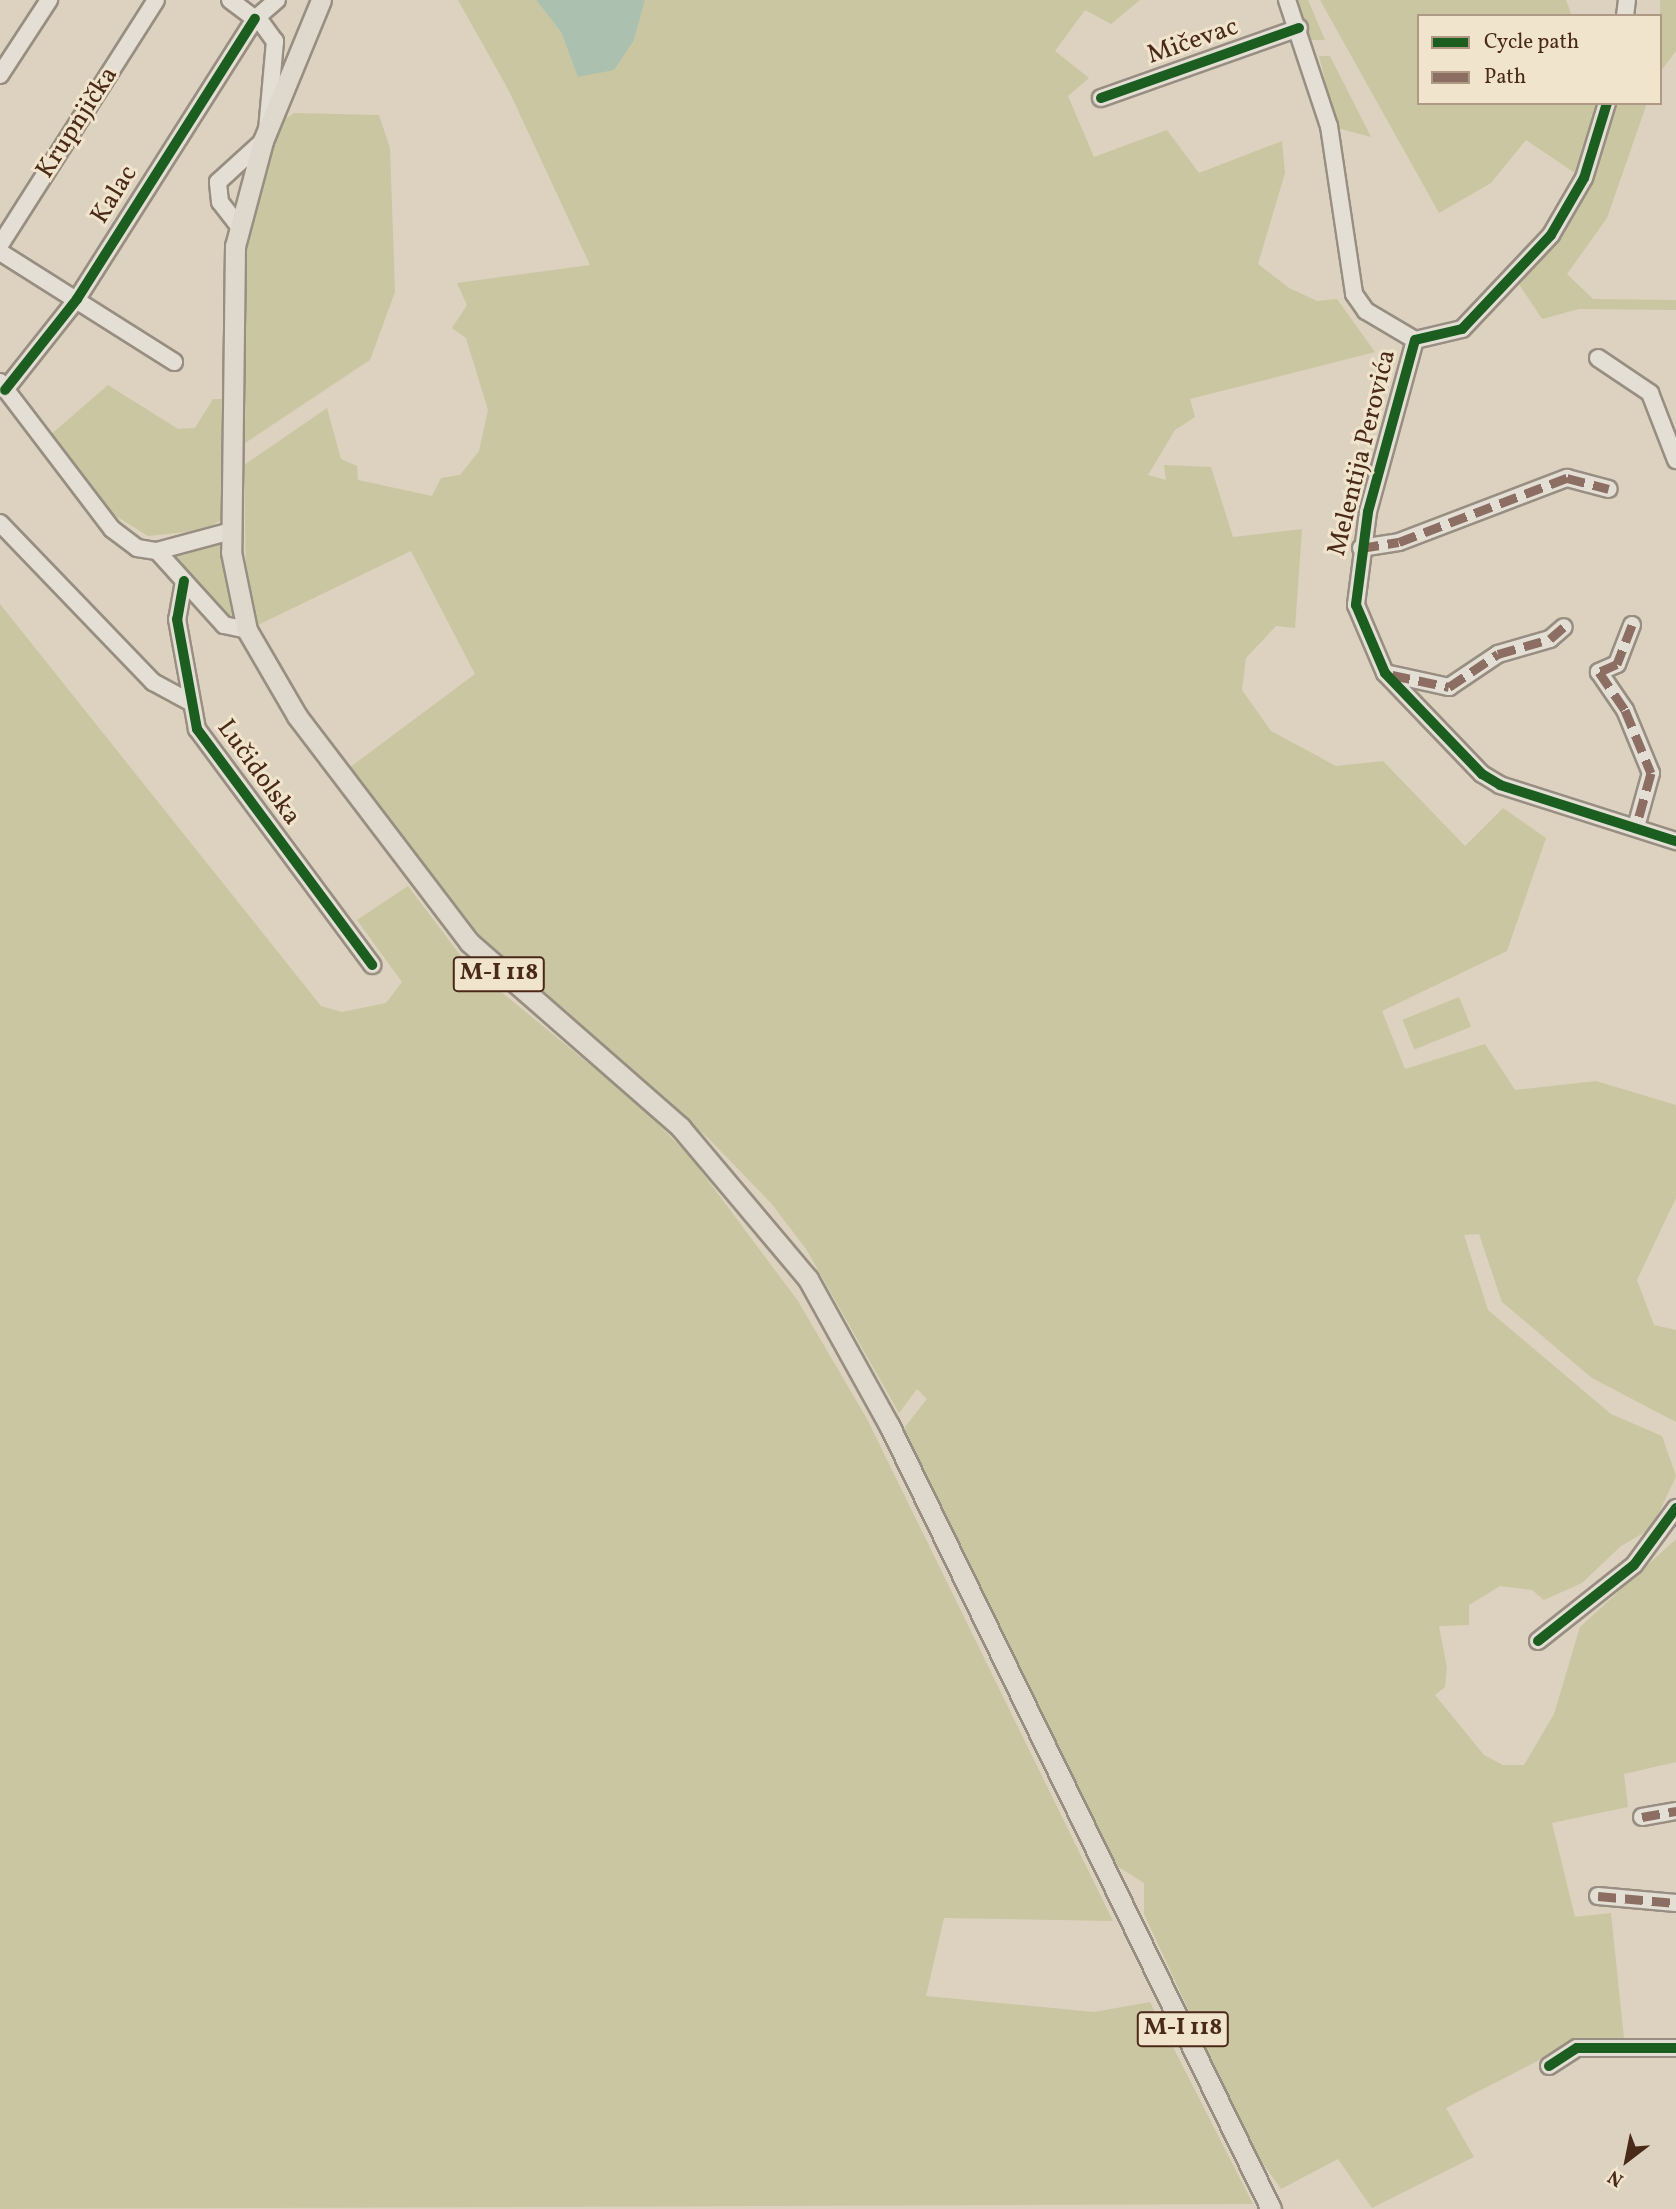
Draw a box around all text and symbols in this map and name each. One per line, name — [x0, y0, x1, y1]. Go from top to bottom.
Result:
street label: Mičevac — [1143, 12, 1243, 72]
legend — [1417, 14, 1662, 105]
text: Cycle path — [1484, 28, 1579, 57]
street label: Krupnjička — [30, 61, 126, 185]
text: Path — [1484, 63, 1526, 92]
street label: Kalac — [85, 160, 145, 230]
street label: Melentija Perovića — [1322, 347, 1404, 559]
street label: Lučidolska — [209, 714, 307, 832]
road number: M-I 118 — [452, 954, 546, 994]
road number: M-I 118 — [1136, 2008, 1230, 2050]
north arrow — [1592, 2125, 1662, 2195]
text: N — [1603, 2163, 1629, 2192]

